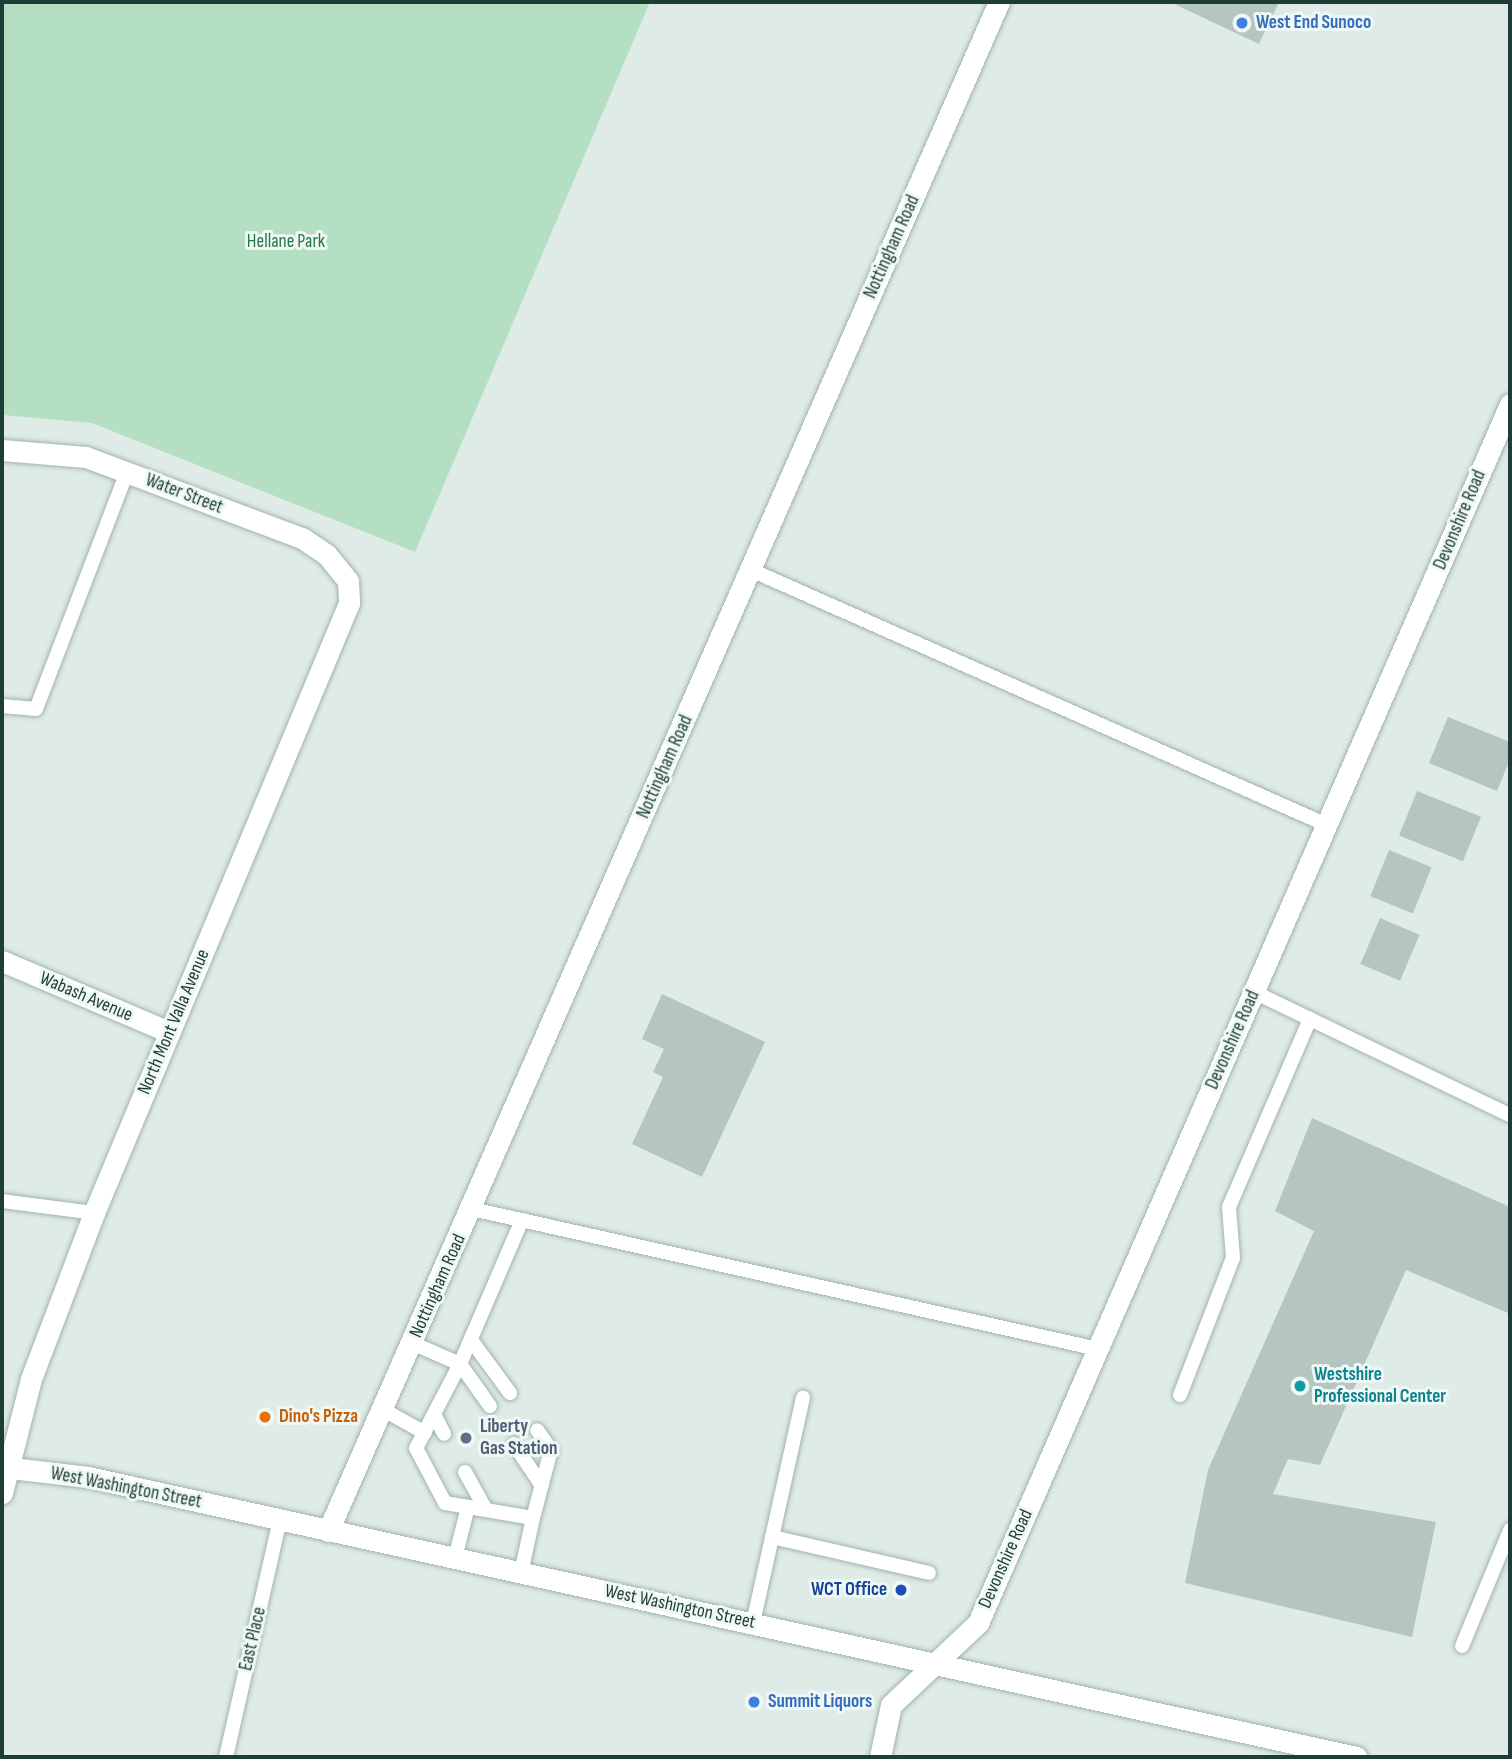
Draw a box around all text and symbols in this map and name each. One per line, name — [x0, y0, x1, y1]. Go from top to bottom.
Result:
place label: West End Sunoco — [1256, 12, 1371, 34]
marker: West End Sunoco — [1234, 15, 1250, 31]
street label: Nottingham Road — [859, 192, 925, 302]
park label: Hellane Park — [247, 231, 325, 253]
street label: Devonshire Road — [1429, 467, 1491, 573]
street label: Water Street — [142, 469, 226, 519]
street label: Nottingham Road — [632, 712, 698, 822]
street label: North Mont Valla Avenue — [133, 946, 215, 1098]
street label: Wabash Avenue — [36, 967, 136, 1027]
street label: Devonshire Road — [1201, 987, 1265, 1093]
street label: Nottingham Road — [405, 1231, 471, 1341]
place label: Westshire Professional Center — [1314, 1364, 1446, 1408]
marker: Westshire Professional Center — [1292, 1378, 1308, 1394]
place label: Dino's Pizza — [279, 1406, 358, 1428]
marker: Dino's Pizza — [257, 1409, 273, 1425]
place label: Liberty Gas Station — [480, 1416, 557, 1460]
marker: Liberty Gas Station — [458, 1430, 474, 1446]
street label: West Washington Street — [49, 1462, 203, 1514]
street label: Devonshire Road — [974, 1506, 1038, 1612]
place label: WCT Office — [811, 1579, 887, 1601]
street label: West Washington Street — [603, 1580, 757, 1634]
marker: WCT Office — [893, 1582, 909, 1598]
street label: East Place — [235, 1605, 271, 1673]
place label: Summit Liquors — [768, 1691, 872, 1713]
marker: Summit Liquors — [746, 1694, 762, 1710]

